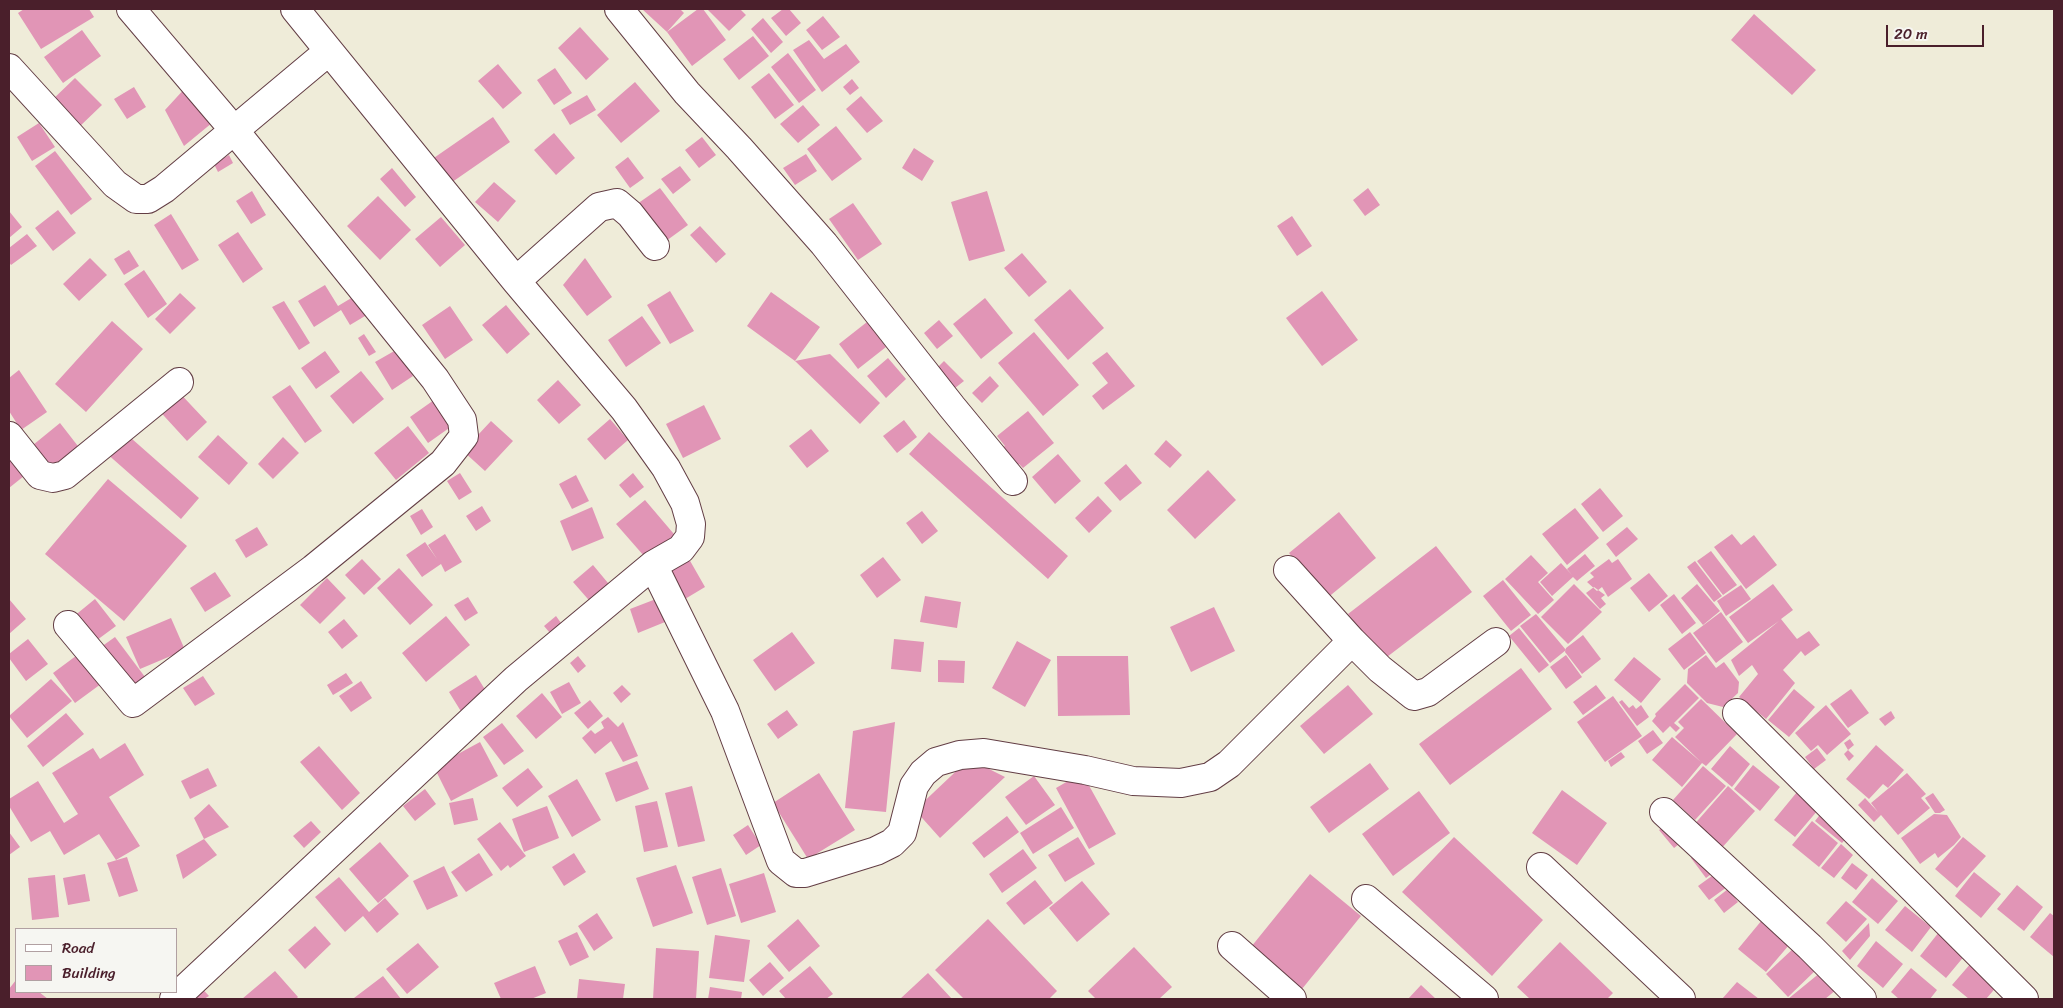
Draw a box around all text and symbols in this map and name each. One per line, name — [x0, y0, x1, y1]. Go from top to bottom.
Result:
scale bar — [1888, 15, 1986, 47]
text: 20 m — [1894, 21, 1928, 47]
legend — [15, 928, 178, 993]
text: Road — [62, 935, 94, 961]
text: Building — [62, 960, 116, 986]

